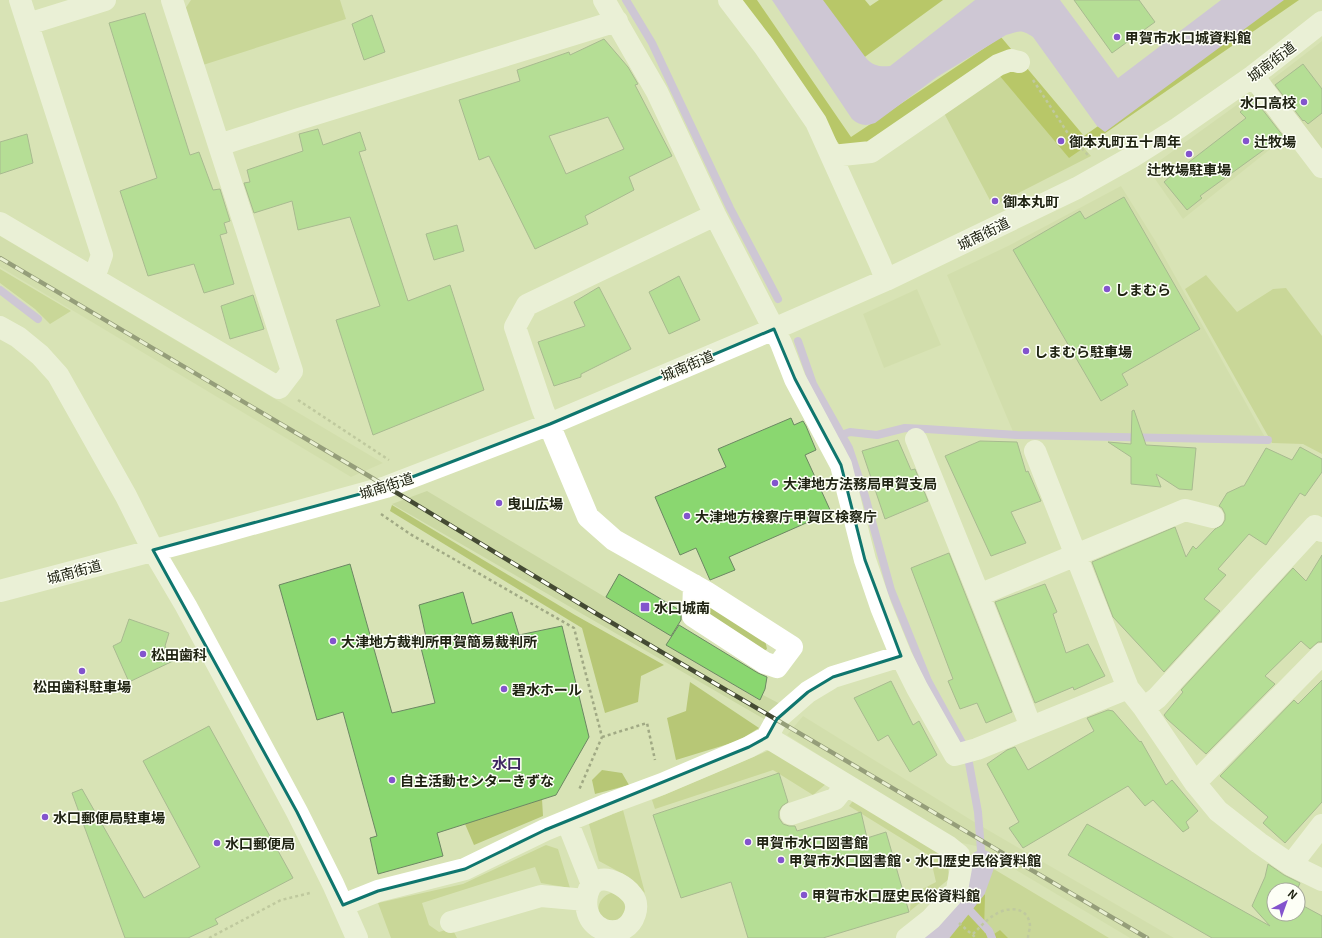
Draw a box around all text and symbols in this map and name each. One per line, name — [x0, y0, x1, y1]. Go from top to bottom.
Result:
place label: 甲賀市水口城資料館 — [1125, 27, 1251, 47]
marker: 甲賀市水口城資料館 — [1112, 32, 1122, 42]
street label: 城南街道 — [1243, 36, 1299, 86]
place label: 水口高校 — [1240, 92, 1296, 112]
marker: 水口高校 — [1299, 97, 1309, 107]
place label: 御本丸町五十周年 — [1069, 131, 1181, 151]
place label: 辻牧場 — [1254, 131, 1296, 151]
marker: 御本丸町五十周年 — [1056, 136, 1066, 146]
marker: 辻牧場 — [1241, 136, 1251, 146]
marker: 辻牧場駐車場 — [1184, 149, 1194, 159]
place label: 辻牧場駐車場 — [1147, 159, 1231, 179]
place label: 御本丸町 — [1003, 191, 1059, 211]
marker: 御本丸町 — [990, 196, 1000, 206]
street label: 城南街道 — [953, 212, 1013, 254]
place label: しまむら — [1115, 279, 1171, 299]
marker: しまむら — [1102, 284, 1112, 294]
place label: しまむら駐車場 — [1034, 341, 1132, 361]
street label: 城南街道 — [657, 345, 717, 385]
marker: しまむら駐車場 — [1021, 346, 1031, 356]
street label: 城南街道 — [356, 467, 416, 503]
place label: 大津地方法務局甲賀支局 — [783, 473, 937, 493]
marker: 大津地方法務局甲賀支局 — [770, 478, 780, 488]
place label: 曳山広場 — [507, 493, 563, 513]
marker: 曳山広場 — [494, 498, 504, 508]
place label: 大津地方検察庁甲賀区検察庁 — [695, 506, 877, 526]
marker: 大津地方検察庁甲賀区検察庁 — [682, 511, 692, 521]
street label: 城南街道 — [44, 554, 104, 588]
place label: 水口城南 — [654, 597, 710, 617]
marker: 水口城南 — [639, 601, 651, 613]
place label: 大津地方裁判所甲賀簡易裁判所 — [341, 631, 537, 651]
marker: 大津地方裁判所甲賀簡易裁判所 — [328, 636, 338, 646]
place label: 松田歯科 — [151, 644, 207, 664]
marker: 松田歯科 — [138, 649, 148, 659]
marker: 松田歯科駐車場 — [77, 666, 87, 676]
place label: 松田歯科駐車場 — [33, 676, 131, 696]
place label: 碧水ホール — [512, 679, 582, 699]
marker: 碧水ホール — [499, 684, 509, 694]
district label: 水口 — [492, 752, 522, 773]
place label: 自主活動センターきずな — [400, 770, 554, 790]
marker: 自主活動センターきずな — [387, 775, 397, 785]
place label: 水口郵便局駐車場 — [53, 807, 165, 827]
marker: 水口郵便局駐車場 — [40, 812, 50, 822]
place label: 甲賀市水口図書館 — [756, 832, 868, 852]
place label: 水口郵便局 — [225, 833, 295, 853]
marker: 甲賀市水口図書館 — [743, 837, 753, 847]
marker: 水口郵便局 — [212, 838, 222, 848]
place label: 甲賀市水口図書館・水口歴史民俗資料館 — [789, 850, 1041, 870]
marker: 甲賀市水口図書館・水口歴史民俗資料館 — [776, 855, 786, 865]
north arrow — [1266, 882, 1306, 922]
place label: 甲賀市水口歴史民俗資料館 — [812, 885, 980, 905]
text: N — [1285, 885, 1302, 902]
marker: 甲賀市水口歴史民俗資料館 — [799, 890, 809, 900]

